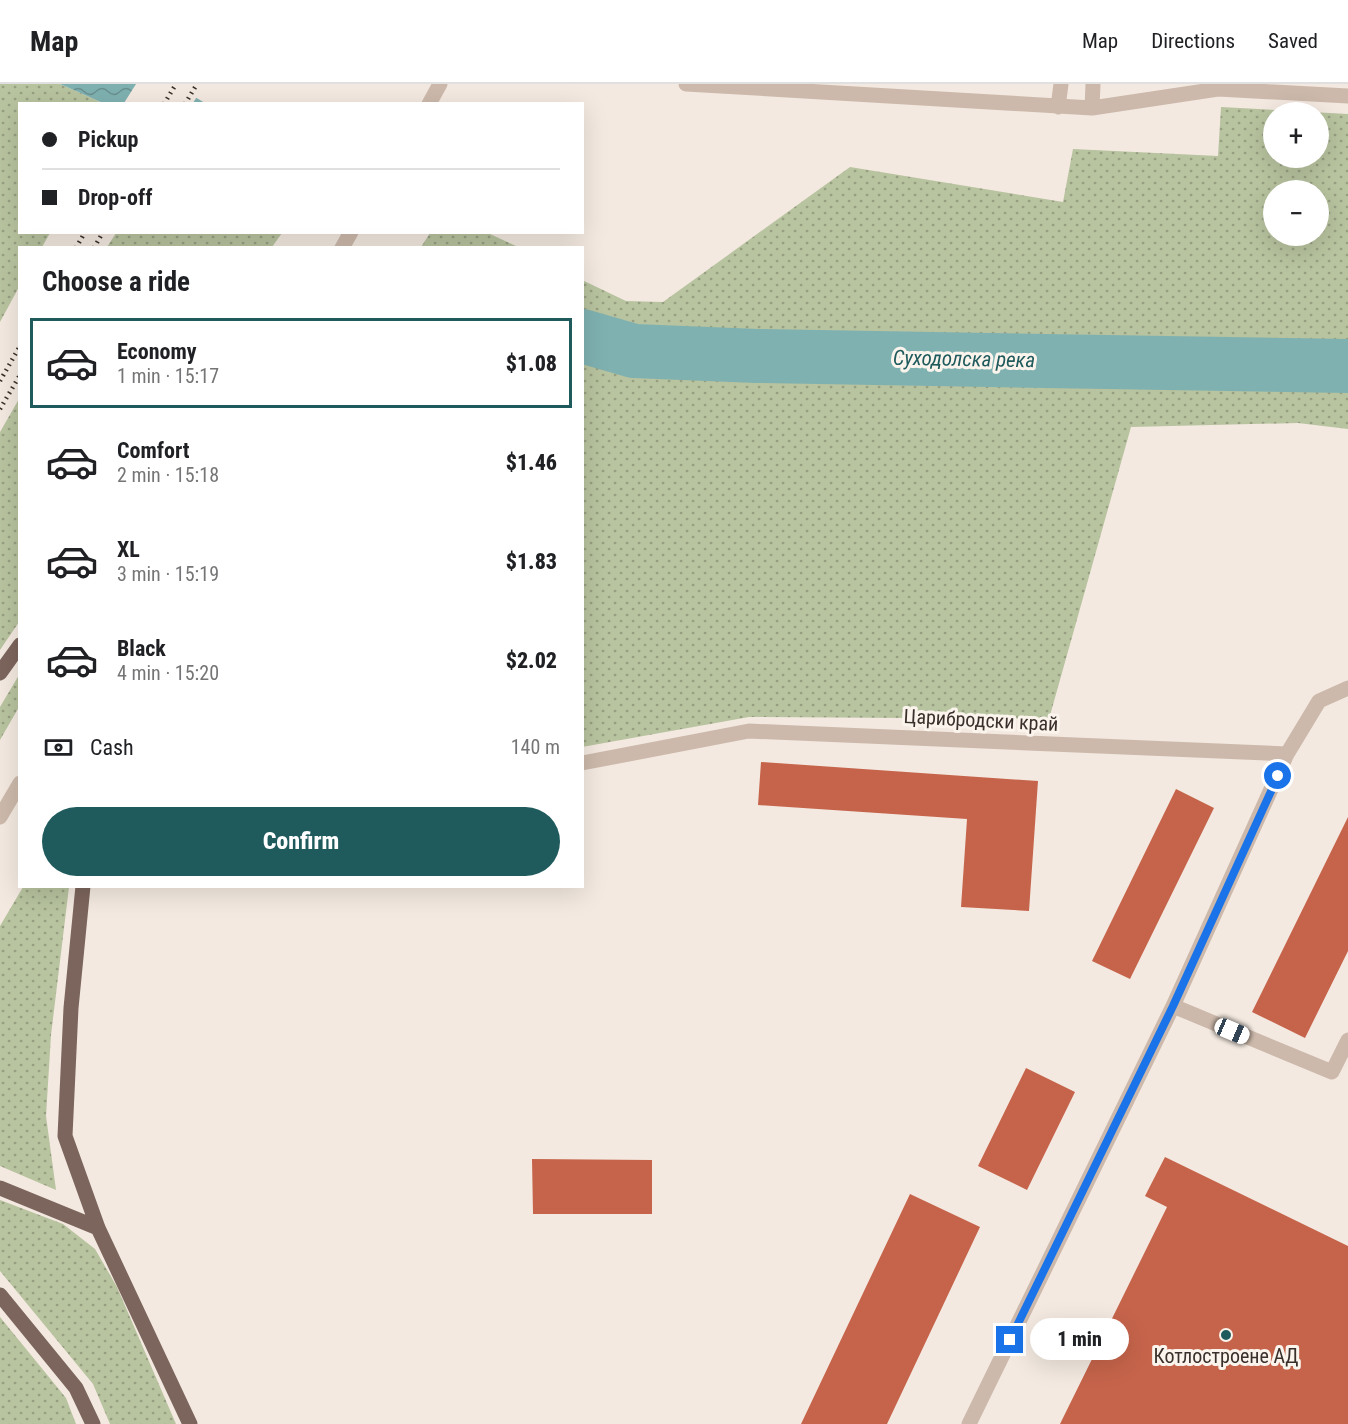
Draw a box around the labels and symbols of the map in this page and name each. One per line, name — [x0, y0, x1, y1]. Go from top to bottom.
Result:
water label: Суходолска река — [893, 346, 1035, 372]
street label: Царибродски край — [903, 704, 1059, 736]
route start — [1264, 762, 1291, 789]
car — [1212, 1016, 1252, 1046]
callout: 1 min — [1031, 1319, 1130, 1361]
route end — [996, 1326, 1023, 1353]
marker: Котлостроене АД — [1219, 1328, 1233, 1342]
place label: Котлостроене АД — [1154, 1344, 1298, 1368]

